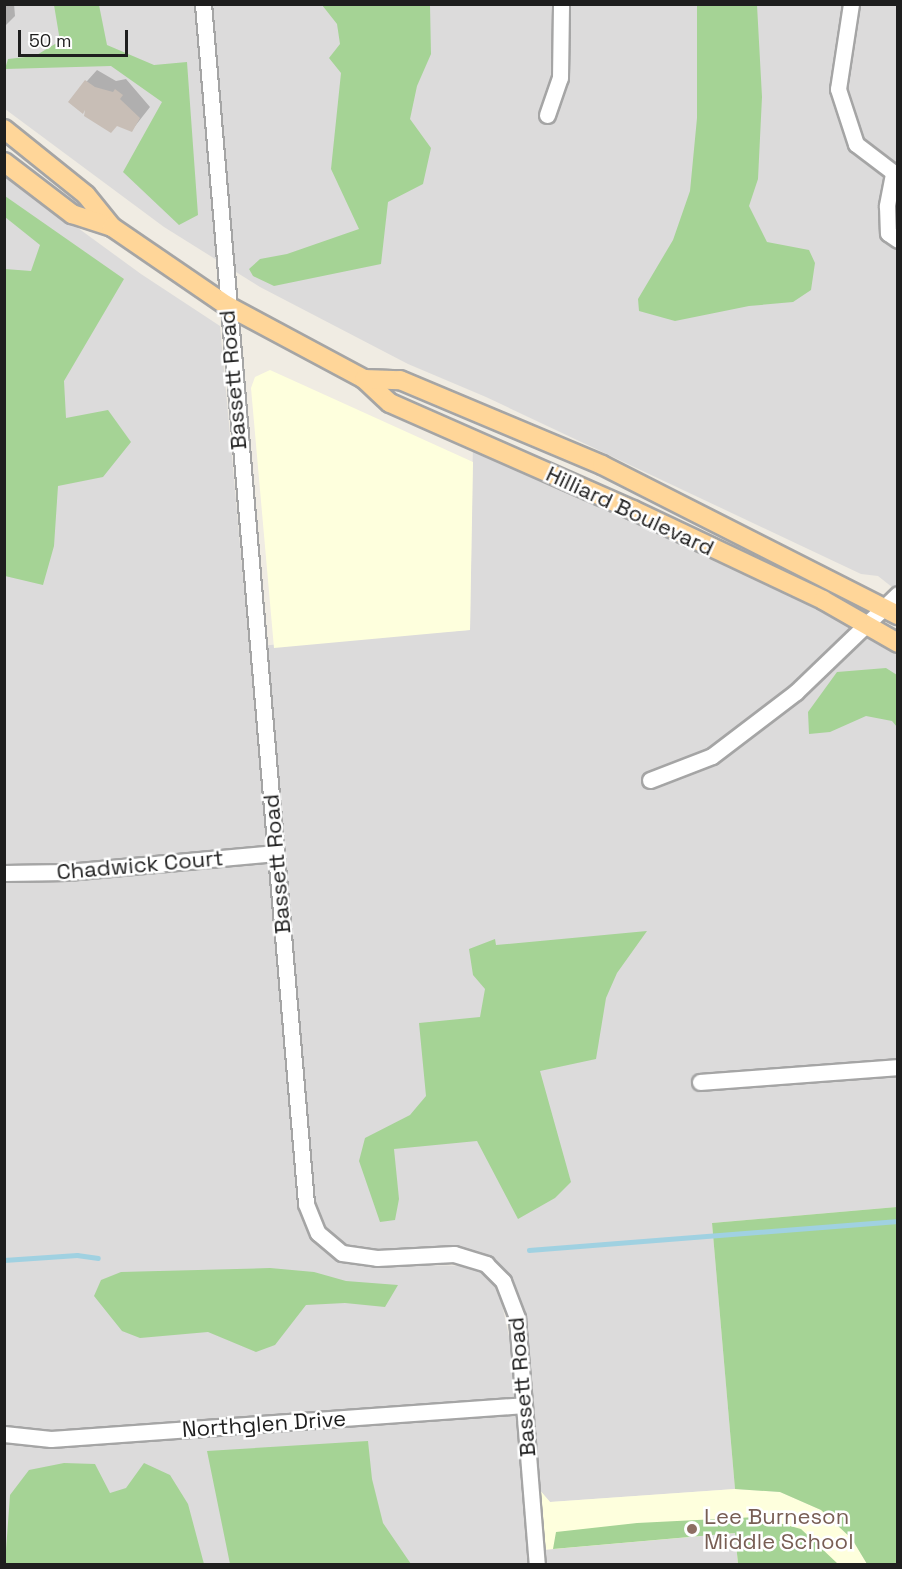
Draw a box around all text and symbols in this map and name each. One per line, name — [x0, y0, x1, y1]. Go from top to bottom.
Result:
scale bar — [21, 18, 130, 56]
text: 50 m — [29, 29, 71, 52]
street label: Bassett Road — [214, 309, 252, 451]
street label: Hilliard Boulevard — [542, 461, 718, 561]
street label: Bassett Road — [258, 793, 296, 935]
street label: Chadwick Court — [55, 845, 225, 885]
street label: Bassett Road — [503, 1316, 541, 1458]
street label: Northglen Drive — [181, 1405, 347, 1443]
place label: Lee Burneson Middle School — [704, 1503, 854, 1554]
marker: Lee Burneson Middle School — [685, 1522, 699, 1536]

